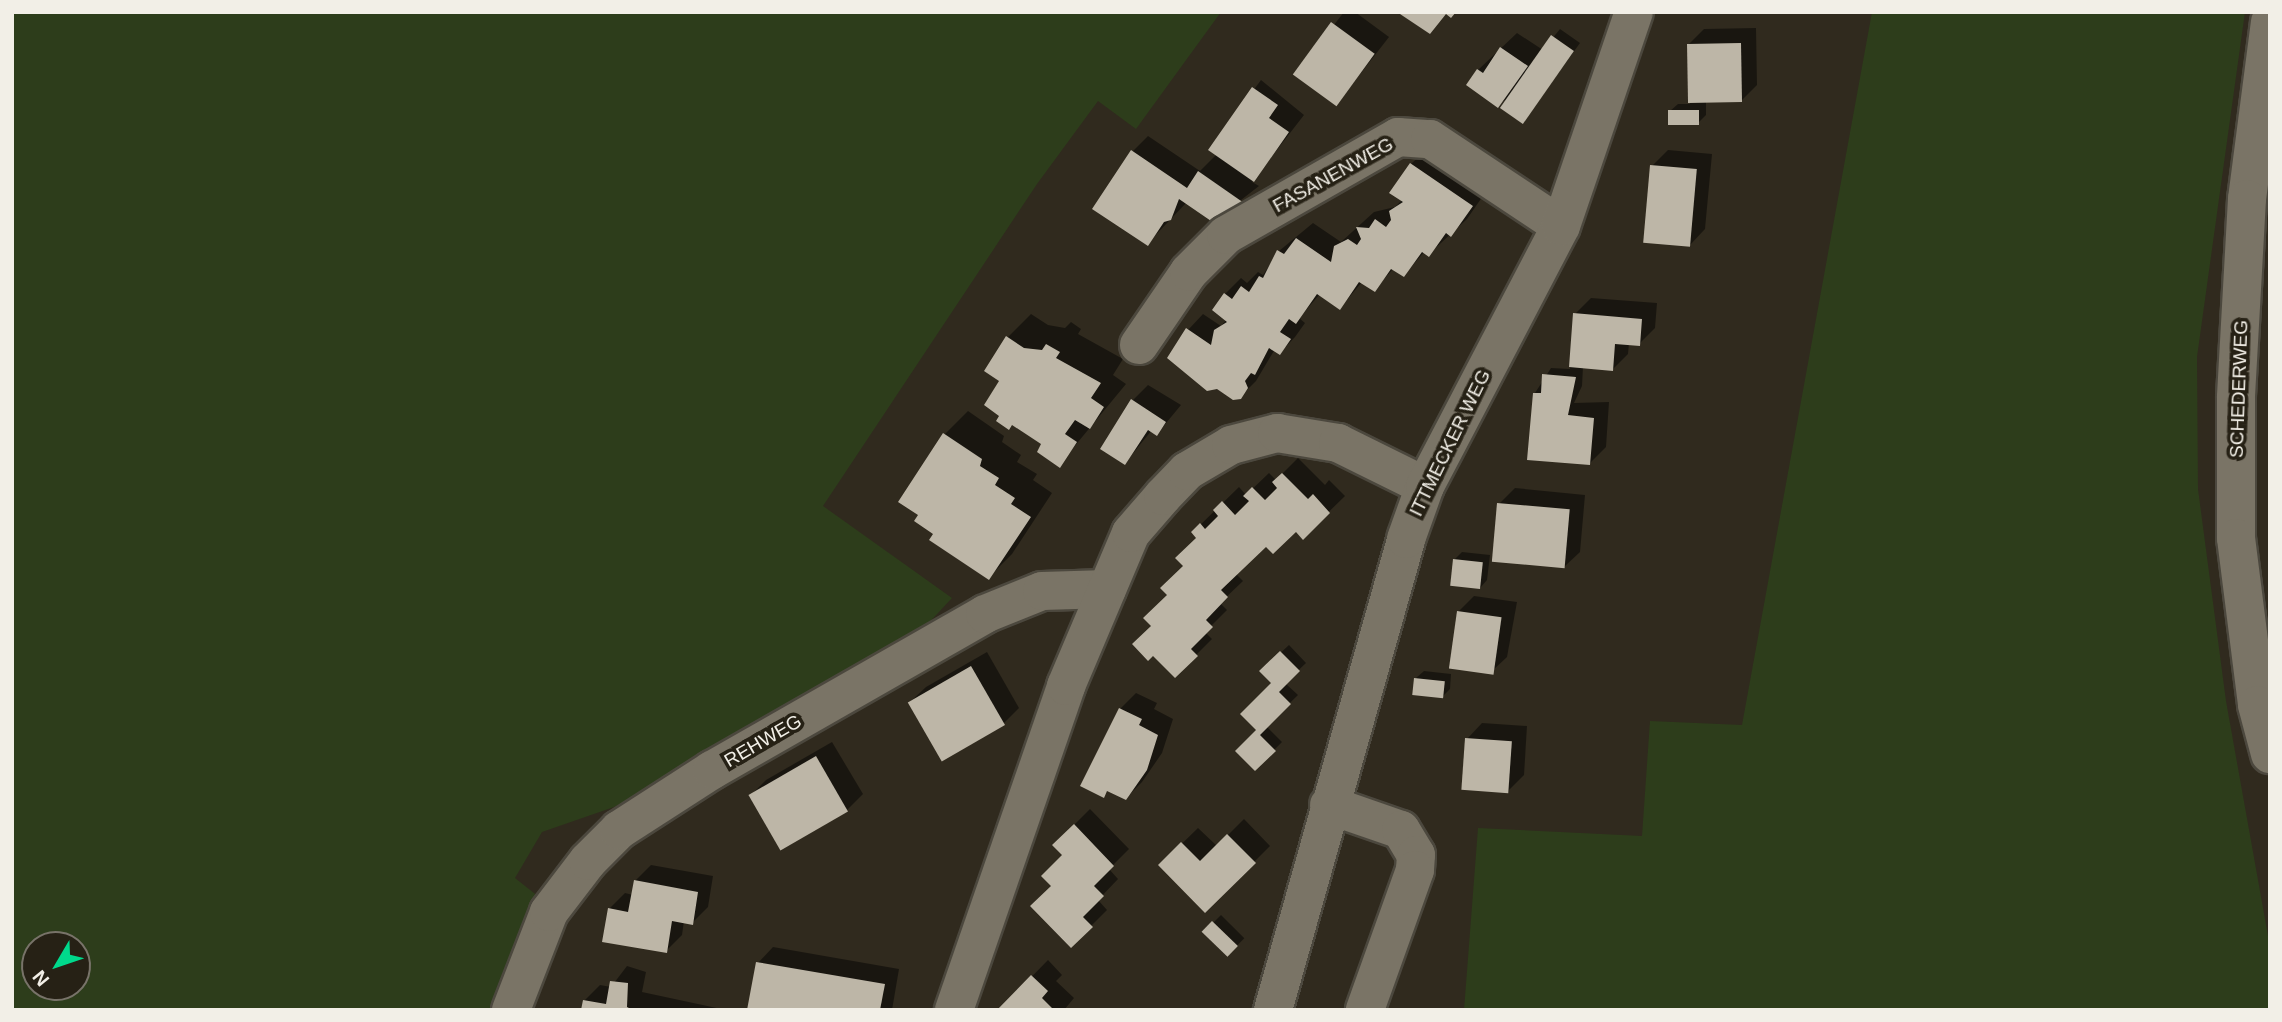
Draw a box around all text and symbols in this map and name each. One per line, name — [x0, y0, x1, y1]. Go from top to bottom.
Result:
street label: FASANENWEG — [1269, 133, 1397, 217]
street label: SCHEDERWEG — [2225, 320, 2253, 458]
street label: ITTMECKER WEG — [1405, 366, 1495, 520]
street label: REHWEG — [720, 710, 806, 772]
north arrow — [21, 931, 91, 1001]
text: N — [28, 966, 53, 990]

